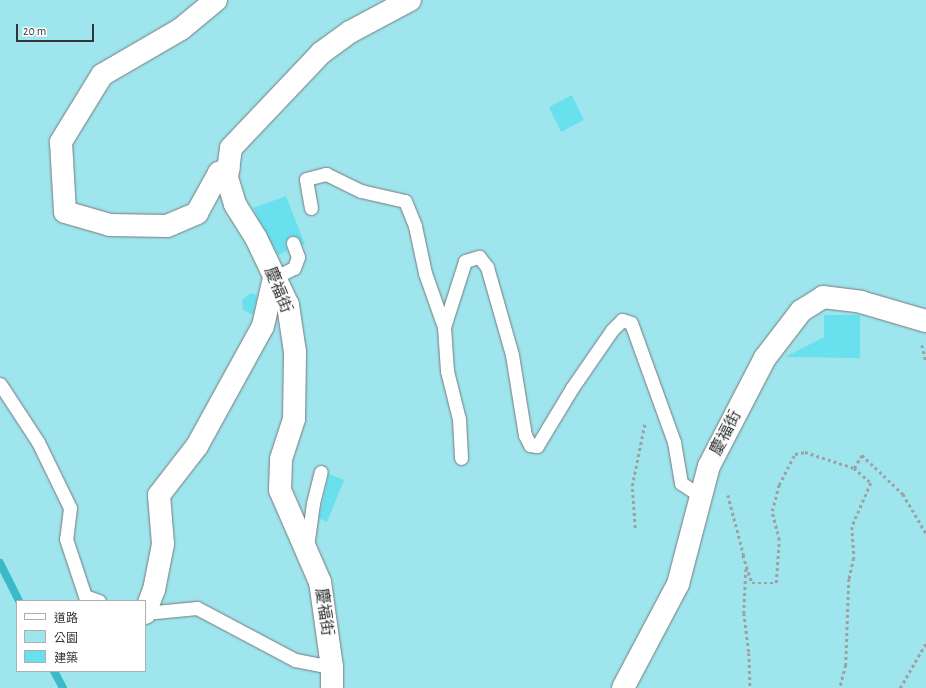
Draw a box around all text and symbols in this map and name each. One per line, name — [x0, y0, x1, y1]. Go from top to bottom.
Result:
scale bar — [18, 16, 96, 42]
text: 20 m — [23, 25, 46, 37]
street label: 慶福街 — [260, 264, 296, 316]
street label: 慶福街 — [707, 407, 745, 459]
street label: 慶福街 — [311, 587, 337, 637]
legend — [16, 600, 146, 672]
text: 道路 — [54, 612, 78, 624]
text: 公園 — [54, 632, 78, 644]
text: 建築 — [54, 652, 78, 664]

